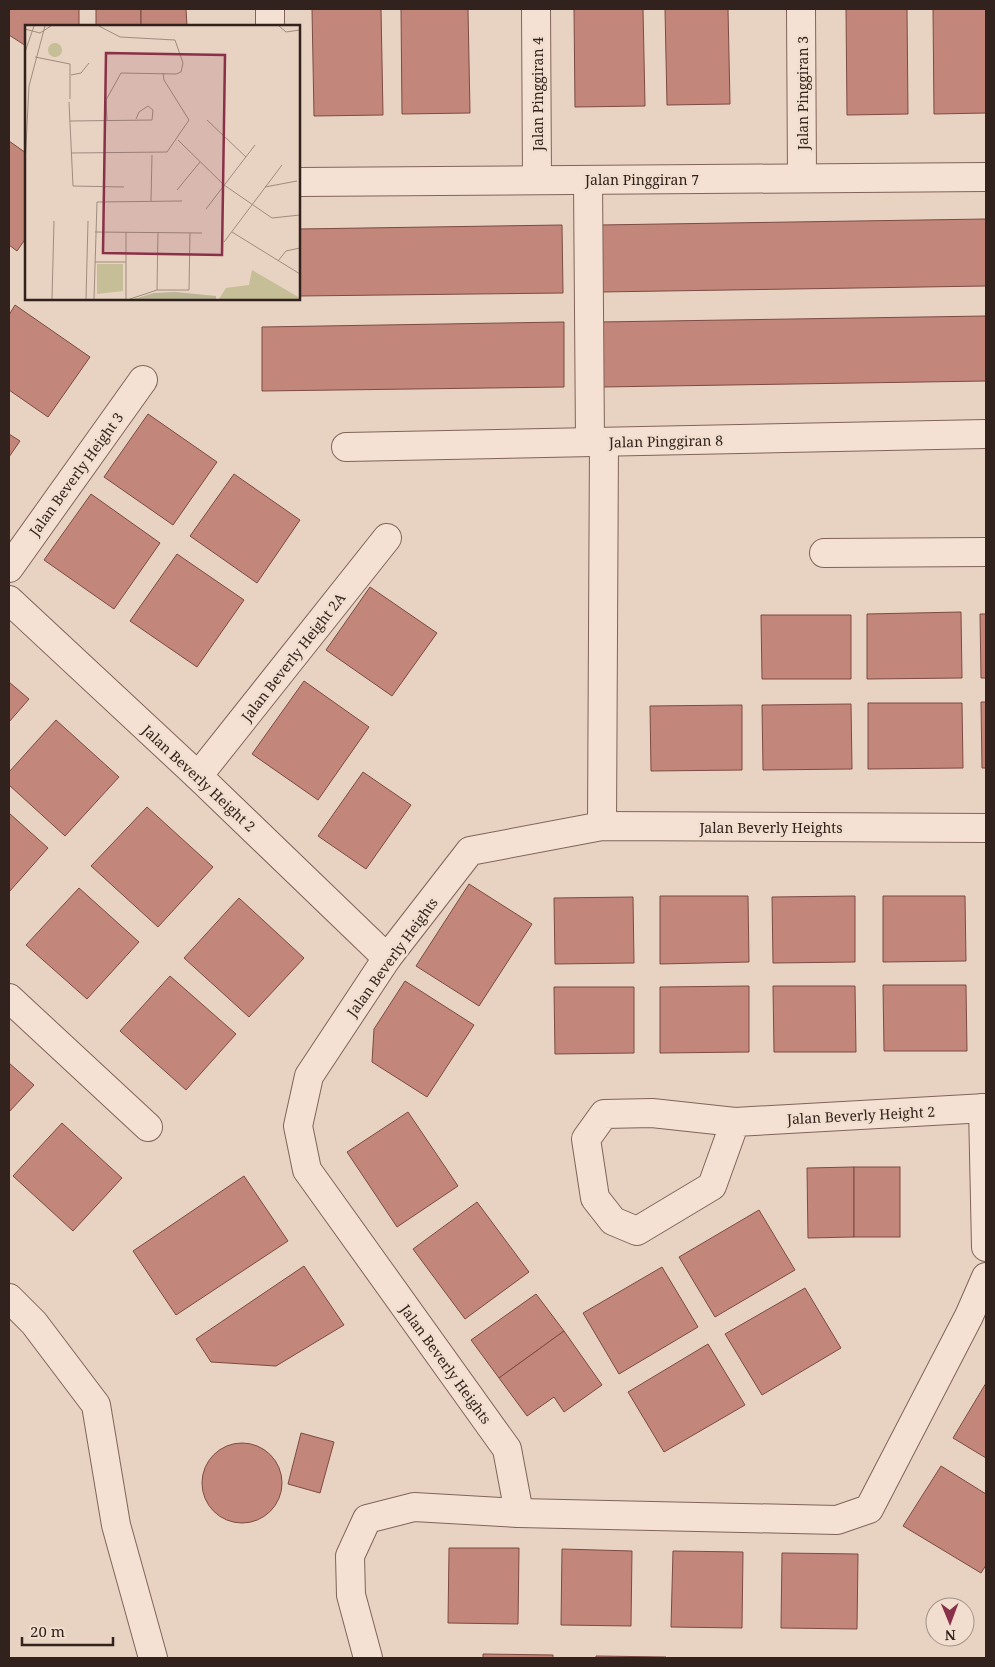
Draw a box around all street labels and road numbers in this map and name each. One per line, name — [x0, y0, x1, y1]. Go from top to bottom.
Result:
street label: Jalan Pinggiran 3 — [793, 36, 812, 151]
street label: Jalan Pinggiran 4 — [528, 37, 547, 152]
street label: Jalan Pinggiran 7 — [584, 170, 699, 189]
street label: Jalan Beverly Height 3 — [24, 408, 127, 540]
street label: Jalan Pinggiran 8 — [608, 431, 723, 452]
street label: Jalan Beverly Height 2A — [236, 589, 349, 726]
street label: Jalan Beverly Height 2 — [138, 720, 260, 836]
street label: Jalan Beverly Heights — [698, 818, 843, 837]
street label: Jalan Beverly Heights — [342, 893, 442, 1021]
street label: Jalan Beverly Height 2 — [785, 1102, 936, 1128]
street label: Jalan Beverly Heights — [396, 1300, 496, 1428]

